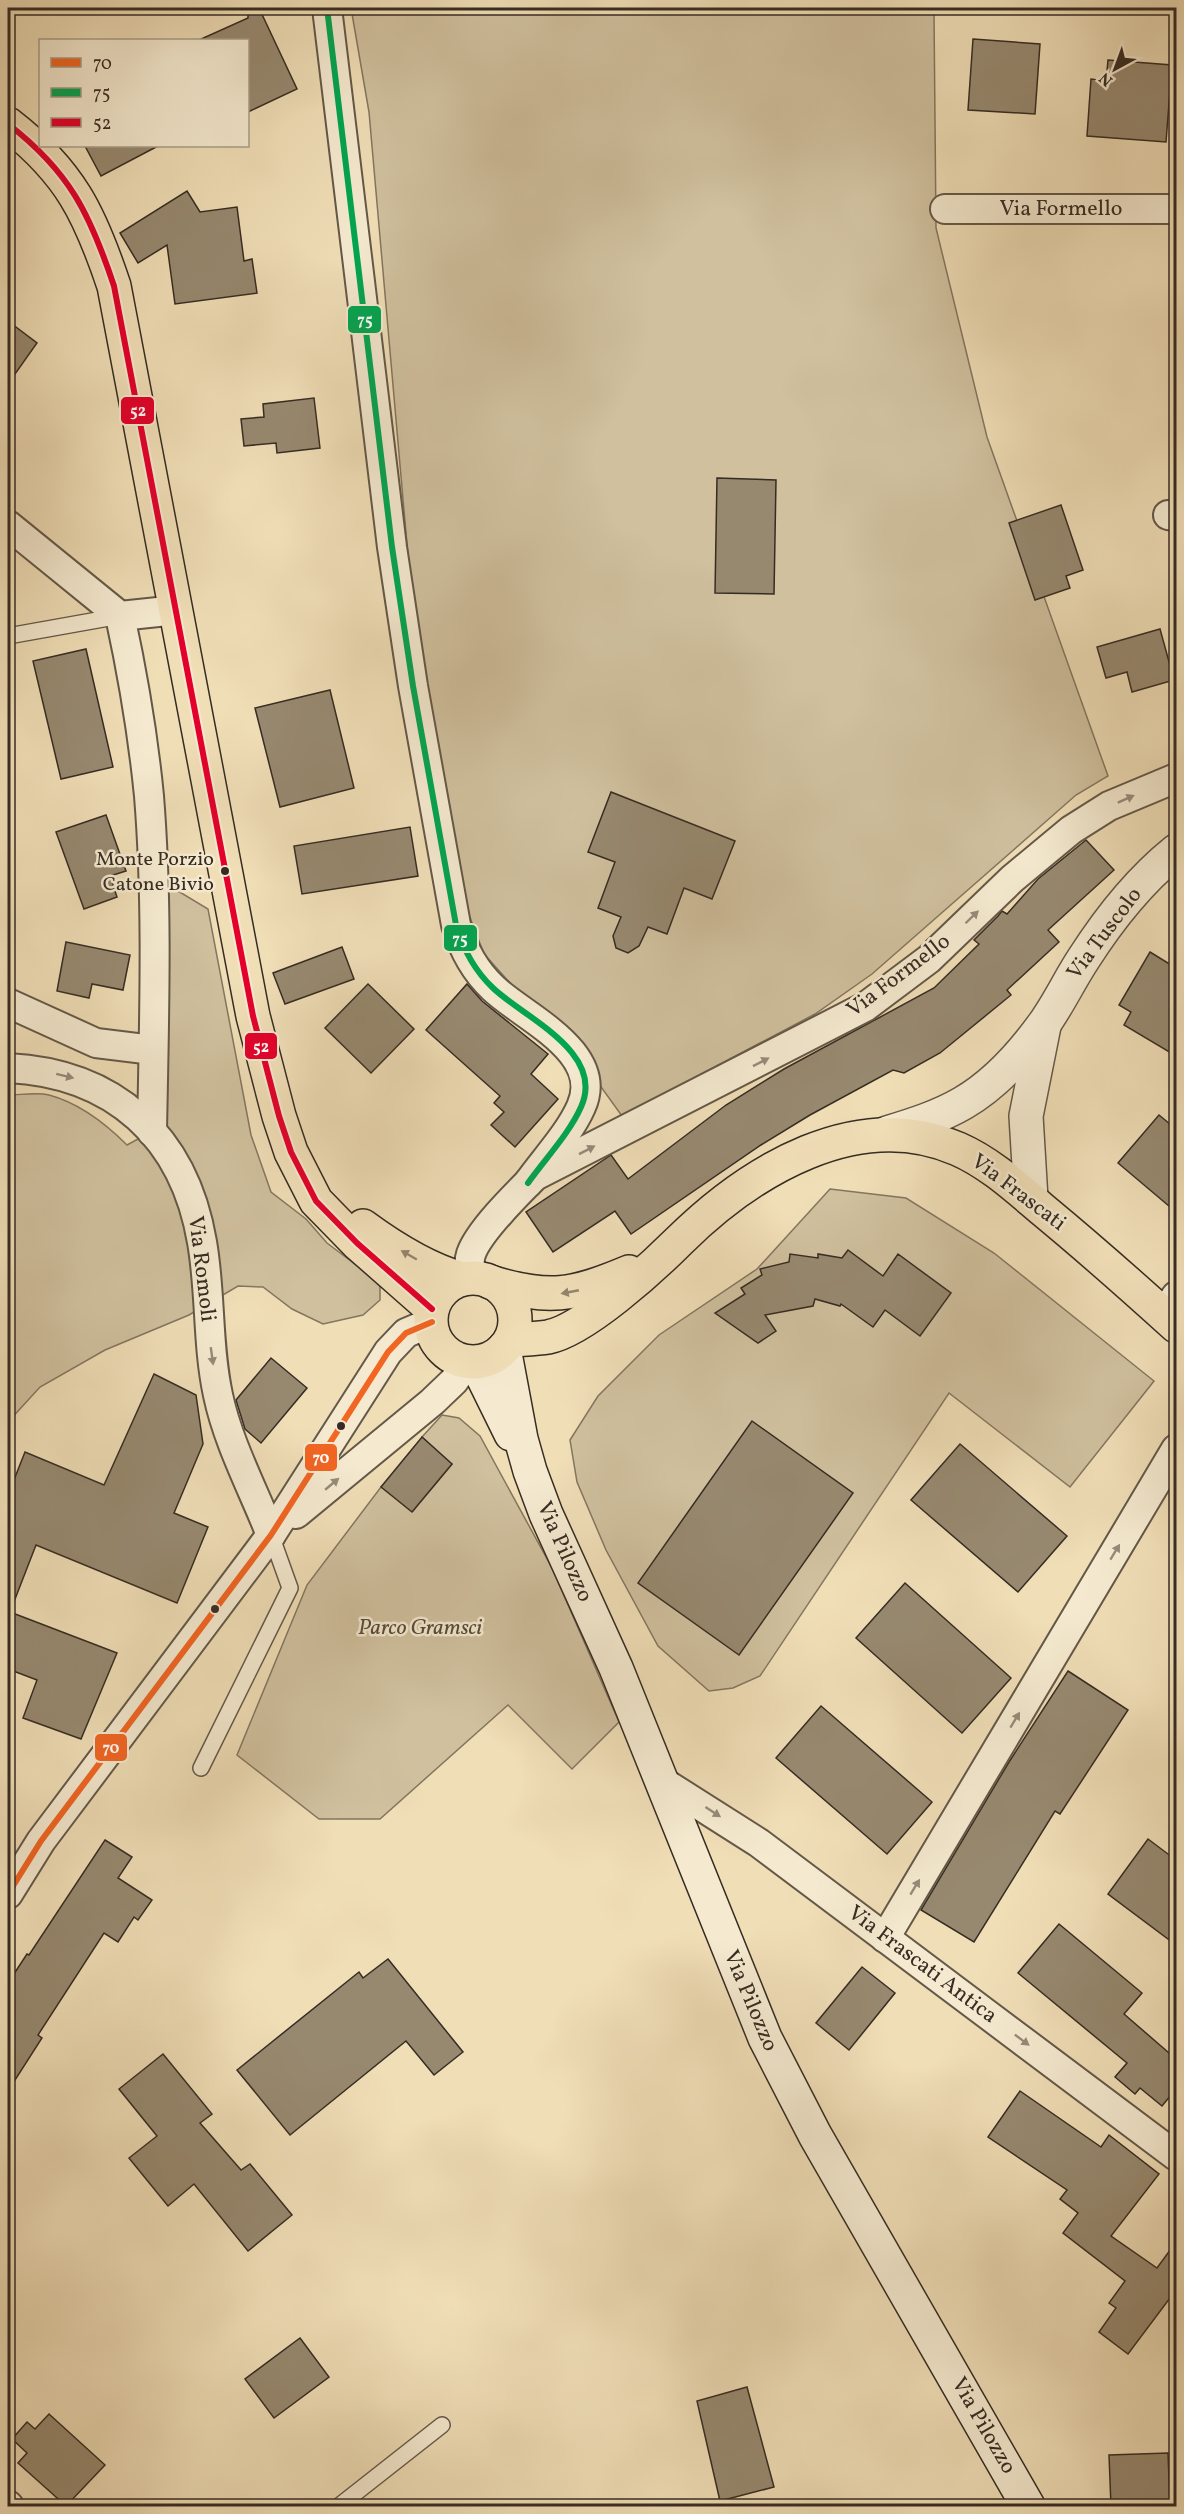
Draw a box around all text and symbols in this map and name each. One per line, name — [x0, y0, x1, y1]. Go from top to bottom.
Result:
legend — [39, 39, 249, 147]
north arrow — [1085, 39, 1145, 99]
text: 70 — [93, 52, 112, 77]
text: N — [1095, 66, 1118, 91]
text: 75 — [93, 82, 110, 107]
text: 52 — [93, 112, 111, 137]
street label: Via Formello — [1000, 194, 1122, 225]
line badge: 75 — [347, 305, 382, 334]
text: 75 — [357, 310, 373, 332]
line badge: 52 — [120, 396, 155, 425]
text: 52 — [130, 401, 146, 423]
one-way arrow — [1117, 794, 1134, 803]
place label: Monte Porzio Catone Bivio — [96, 846, 214, 899]
marker: Monte Porzio Catone Bivio — [219, 865, 231, 877]
street label: Via Tuscolo — [1060, 881, 1150, 987]
one-way arrow — [965, 910, 980, 924]
line badge: 75 — [443, 924, 478, 952]
street label: Via Formello — [841, 927, 957, 1025]
text: 75 — [452, 929, 468, 951]
line badge: 52 — [244, 1032, 278, 1060]
text: 52 — [253, 1037, 269, 1059]
one-way arrow — [752, 1057, 769, 1066]
one-way arrow — [56, 1072, 74, 1082]
one-way arrow — [579, 1145, 596, 1155]
street label: Via Frascati — [964, 1147, 1072, 1239]
street label: Via Romoli — [179, 1214, 223, 1324]
one-way arrow — [400, 1250, 417, 1260]
one-way arrow — [560, 1288, 579, 1297]
one-way arrow — [207, 1347, 216, 1366]
unlabelled marker — [335, 1420, 347, 1432]
line badge: 70 — [304, 1443, 338, 1472]
text: 70 — [313, 1448, 330, 1470]
one-way arrow — [324, 1478, 339, 1491]
street label: Via Pilozzo — [528, 1497, 600, 1607]
one-way arrow — [1110, 1543, 1120, 1560]
unlabelled marker — [209, 1603, 221, 1615]
park label: Parco Gramsci — [358, 1613, 483, 1644]
one-way arrow — [1010, 1711, 1020, 1728]
line badge: 70 — [94, 1733, 128, 1762]
text: 70 — [103, 1738, 120, 1760]
one-way arrow — [705, 1806, 721, 1817]
one-way arrow — [910, 1878, 920, 1895]
street label: Via Frascati Antica — [841, 1898, 1003, 2032]
street label: Via Pilozzo — [715, 1946, 785, 2056]
one-way arrow — [1013, 2034, 1029, 2046]
street label: Via Pilozzo — [943, 2372, 1023, 2480]

